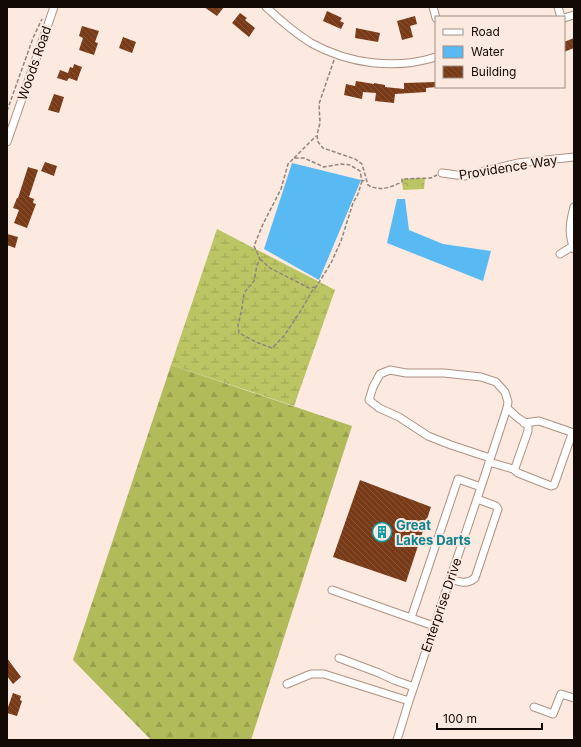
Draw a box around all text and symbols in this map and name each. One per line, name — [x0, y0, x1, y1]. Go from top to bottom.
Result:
legend — [435, 16, 565, 88]
street label: Woods Road — [14, 24, 54, 102]
text: Road — [471, 24, 500, 39]
text: Water — [471, 44, 505, 59]
text: Building — [471, 64, 516, 79]
street label: Providence Way — [458, 151, 558, 183]
place label: Great Lakes Darts — [396, 517, 471, 548]
building icon: Great Lakes Darts — [371, 521, 393, 543]
street label: Enterprise Drive — [417, 556, 465, 654]
scale bar — [437, 705, 542, 731]
text: 100 m — [443, 711, 477, 726]

